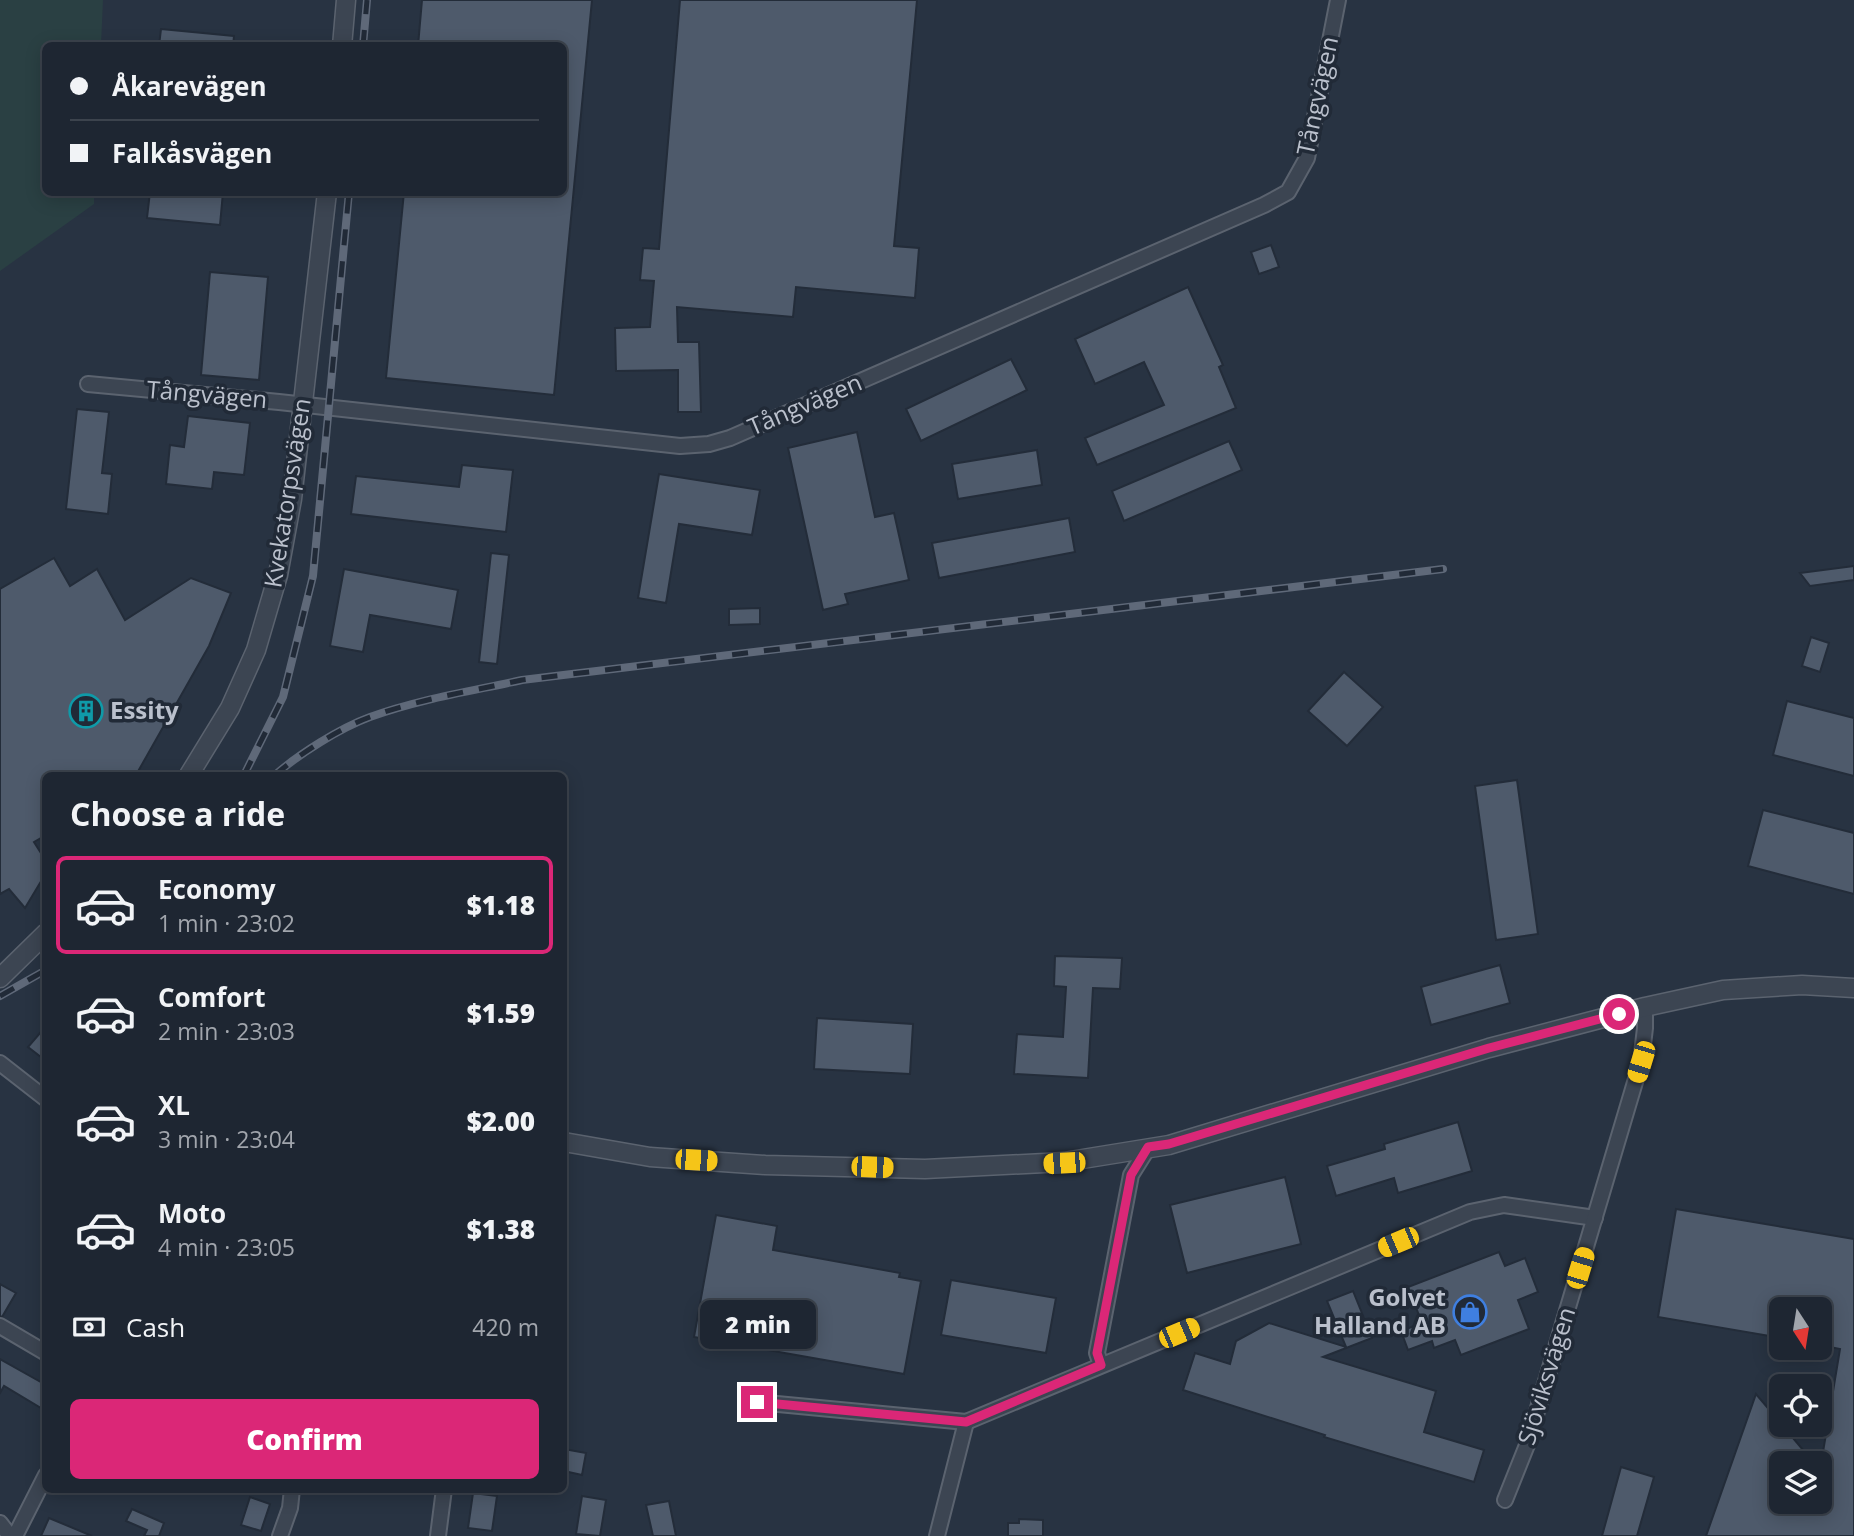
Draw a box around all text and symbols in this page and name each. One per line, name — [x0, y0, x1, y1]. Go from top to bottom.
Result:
street label: Tångvägen — [1288, 33, 1345, 158]
text: Åkarevägen — [112, 68, 267, 104]
text: Falkåsvägen — [112, 135, 272, 171]
street label: Tångvägen — [742, 365, 866, 442]
street label: Tångvägen — [145, 372, 269, 415]
street label: Kvekatorpsvägen — [255, 396, 318, 590]
building icon: Essity — [67, 692, 105, 730]
place label: Essity — [110, 693, 179, 726]
text: Choose a ride — [70, 792, 285, 835]
text: Economy — [158, 871, 276, 907]
icon: car — [74, 874, 137, 937]
text: $1.18 — [467, 887, 535, 923]
text: 1 min · 23:02 — [158, 907, 295, 939]
text: Comfort — [158, 979, 265, 1015]
icon: car — [74, 982, 137, 1045]
text: $1.59 — [467, 995, 535, 1031]
route start — [1603, 998, 1635, 1030]
text: 2 min · 23:03 — [158, 1015, 295, 1047]
car — [1625, 1039, 1658, 1085]
text: XL — [158, 1087, 190, 1123]
icon: car — [74, 1090, 137, 1153]
text: $2.00 — [467, 1103, 535, 1139]
text: 3 min · 23:04 — [158, 1123, 295, 1155]
car — [675, 1148, 718, 1172]
car — [1043, 1151, 1086, 1175]
car — [851, 1156, 894, 1178]
text: Moto — [158, 1195, 226, 1231]
icon: car — [74, 1198, 137, 1261]
text: $1.38 — [467, 1211, 535, 1247]
car — [1375, 1224, 1422, 1260]
text: 4 min · 23:05 — [158, 1231, 295, 1263]
car — [1564, 1245, 1597, 1291]
place label: Golvet Halland AB — [1314, 1280, 1446, 1341]
shop icon: Golvet Halland AB — [1451, 1293, 1489, 1331]
north arrow — [1769, 1297, 1832, 1360]
map controls — [1769, 1297, 1832, 1514]
callout: 2 min — [699, 1300, 815, 1350]
street label: Sjöviksvägen — [1509, 1303, 1582, 1448]
icon: cash — [70, 1308, 108, 1346]
text: 2 min — [725, 1308, 791, 1340]
text: Cash — [126, 1309, 185, 1345]
text: 420 m — [472, 1311, 539, 1343]
car — [1156, 1315, 1203, 1351]
button: locate — [1769, 1374, 1832, 1437]
route end — [741, 1386, 773, 1418]
button: Confirm — [70, 1399, 539, 1479]
button: layers — [1769, 1451, 1832, 1514]

